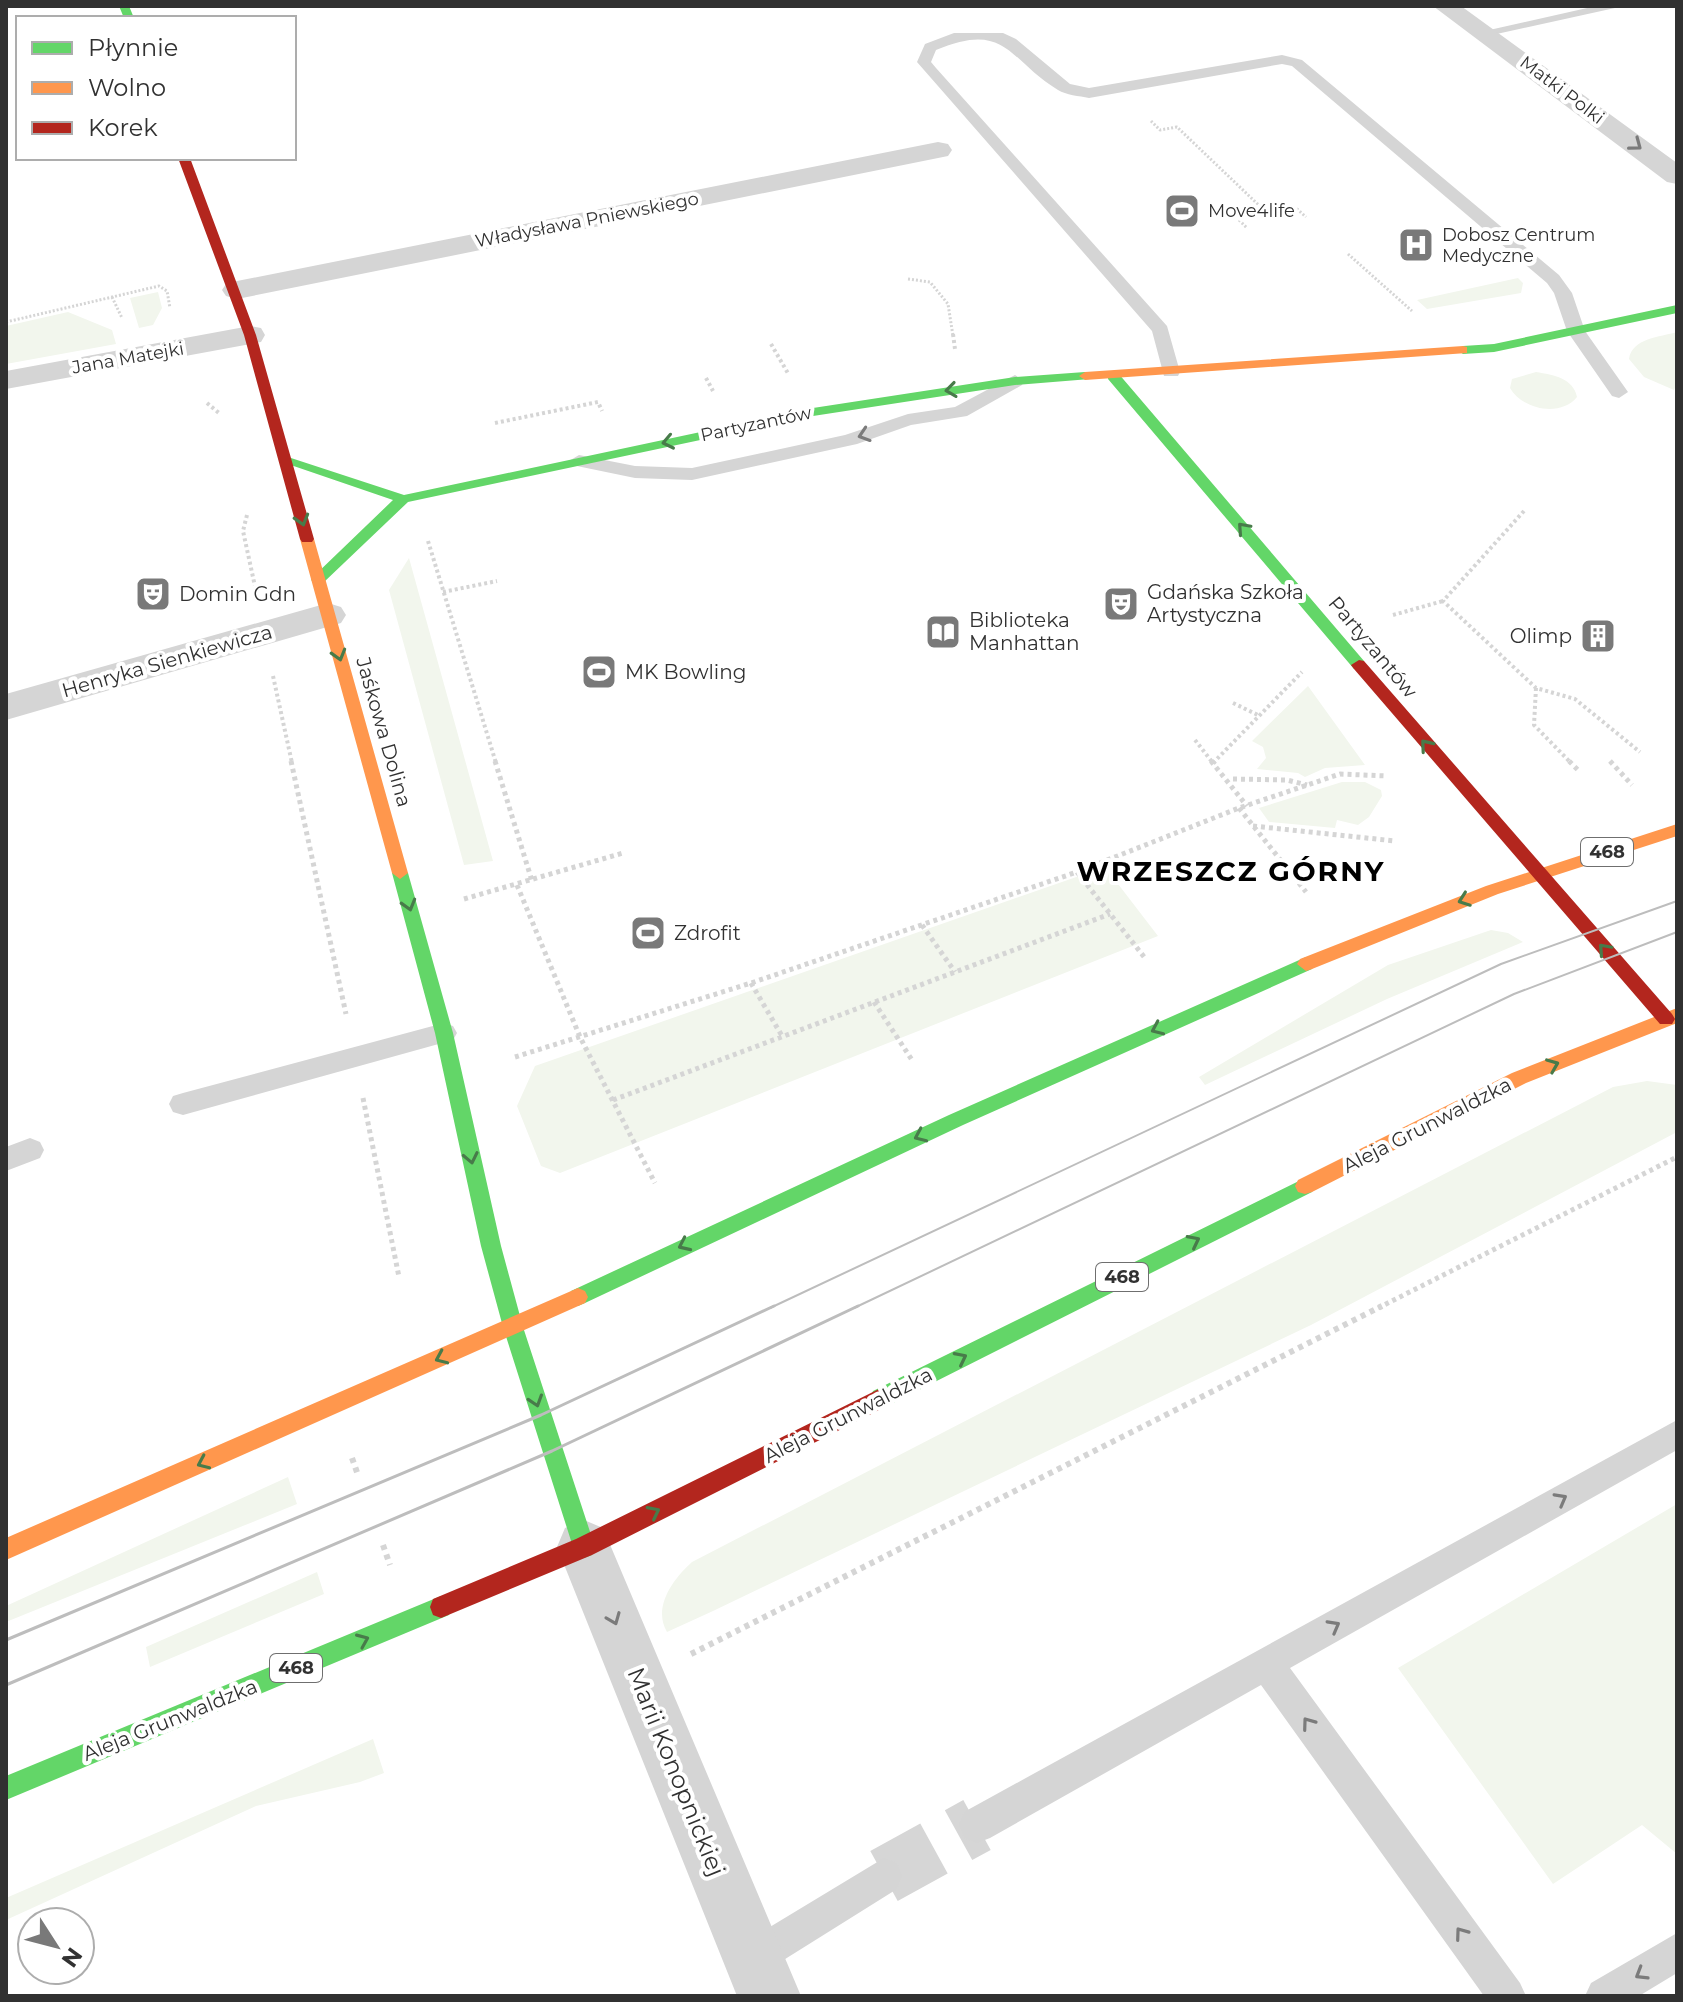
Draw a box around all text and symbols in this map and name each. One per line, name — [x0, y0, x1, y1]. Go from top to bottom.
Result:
legend — [16, 16, 296, 160]
text: Płynnie — [88, 33, 178, 62]
street label: Matki Polki — [1515, 51, 1609, 129]
text: Wolno — [88, 73, 166, 102]
text: Korek — [88, 113, 158, 142]
one-way arrow — [1627, 136, 1642, 150]
street label: Władysława Pniewskiego — [473, 188, 701, 252]
sports icon: Move4life — [1163, 192, 1201, 230]
place label: Move4life — [1208, 200, 1295, 222]
place label: Dobosz Centrum Medyczne — [1442, 224, 1595, 267]
hospital icon: Dobosz Centrum Medyczne — [1397, 226, 1435, 264]
street label: Jana Matejki — [69, 337, 186, 379]
one-way arrow — [944, 381, 958, 398]
street label: Partyzantów — [699, 401, 814, 446]
one-way arrow — [858, 426, 871, 442]
one-way arrow — [662, 433, 676, 450]
one-way arrow — [293, 513, 309, 527]
one-way arrow — [1238, 523, 1253, 538]
theatre icon: Domin Gdn — [134, 575, 172, 613]
place label: Gdańska Szkoła Artystyczna — [1147, 580, 1304, 627]
place label: Domin Gdn — [179, 582, 296, 606]
theatre icon: Gdańska Szkoła Artystyczna — [1102, 585, 1140, 623]
street label: Partyzantów — [1324, 591, 1423, 703]
place label: Biblioteka Manhattan — [969, 608, 1080, 655]
library icon: Biblioteka Manhattan — [924, 613, 962, 651]
building icon: Olimp — [1579, 617, 1617, 655]
street label: Henryka Sienkiewicza — [59, 619, 275, 703]
place label: Olimp — [1510, 624, 1572, 648]
one-way arrow — [330, 647, 346, 661]
street label: Jaśkowa Dolina — [351, 653, 417, 810]
sports icon: MK Bowling — [580, 653, 618, 691]
place label: MK Bowling — [625, 660, 746, 684]
one-way arrow — [1421, 740, 1436, 754]
road number: 468 — [1581, 838, 1633, 866]
district label: WRZESZCZ GÓRNY — [1077, 854, 1385, 888]
one-way arrow — [1457, 891, 1471, 907]
one-way arrow — [400, 898, 416, 912]
sports icon: Zdrofit — [629, 914, 667, 952]
place label: Zdrofit — [674, 921, 741, 945]
one-way arrow — [1600, 944, 1614, 959]
one-way arrow — [1151, 1019, 1165, 1035]
one-way arrow — [1545, 1058, 1559, 1075]
street label: Aleja Grunwaldzka — [1339, 1072, 1515, 1178]
one-way arrow — [914, 1127, 928, 1143]
one-way arrow — [462, 1150, 479, 1164]
one-way arrow — [678, 1235, 692, 1251]
one-way arrow — [1185, 1236, 1200, 1251]
road number: 468 — [1096, 1263, 1148, 1291]
one-way arrow — [435, 1349, 450, 1365]
one-way arrow — [953, 1352, 968, 1368]
street label: Aleja Grunwaldzka — [760, 1362, 936, 1468]
one-way arrow — [527, 1394, 543, 1408]
one-way arrow — [197, 1453, 211, 1469]
one-way arrow — [1552, 1493, 1566, 1509]
one-way arrow — [645, 1506, 660, 1522]
one-way arrow — [604, 1611, 620, 1625]
one-way arrow — [1325, 1620, 1339, 1636]
one-way arrow — [355, 1634, 369, 1650]
road number: 468 — [270, 1654, 322, 1682]
street label: Marii Konopnickiej — [621, 1663, 732, 1880]
street label: Aleja Grunwaldzka — [79, 1674, 261, 1766]
one-way arrow — [1303, 1717, 1318, 1731]
north arrow — [16, 1906, 96, 1986]
one-way arrow — [1456, 1927, 1471, 1942]
text: N — [56, 1942, 88, 1973]
one-way arrow — [1635, 1964, 1650, 1980]

